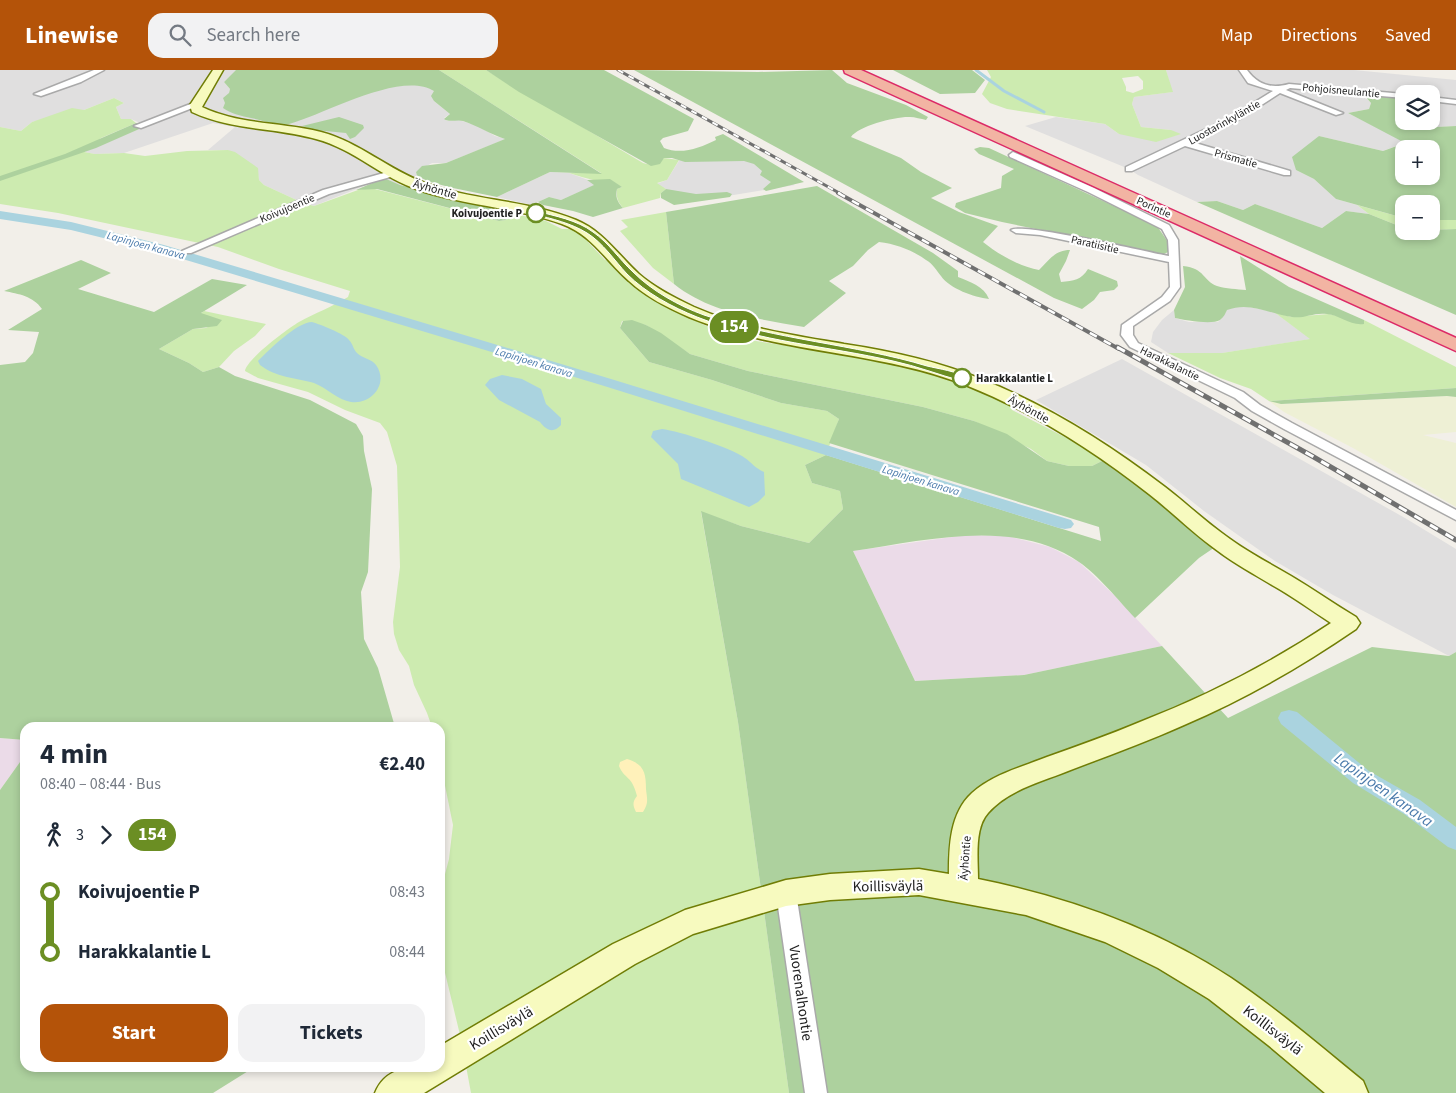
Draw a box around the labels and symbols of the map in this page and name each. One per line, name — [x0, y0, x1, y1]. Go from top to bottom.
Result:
street label: Pohjoisneulantie — [1302, 80, 1381, 101]
street label: Luostarinkyläntie — [1186, 96, 1263, 148]
street label: Prismatie — [1213, 145, 1259, 172]
street label: Äyhöntie — [411, 175, 459, 204]
street label: Koivujoentie — [258, 190, 317, 227]
street label: Porintie — [1134, 193, 1174, 222]
marker: Koivujoentie P — [526, 203, 546, 223]
place label: Koivujoentie P — [451, 206, 522, 221]
water label: Lapinjoen kanava — [105, 228, 187, 263]
street label: Paratiisitie — [1070, 232, 1121, 257]
line badge: 154 — [705, 311, 763, 343]
street label: Harakkalantie — [1138, 343, 1202, 385]
water label: Lapinjoen kanava — [493, 344, 574, 381]
marker: Harakkalantie L — [952, 368, 972, 388]
place label: Harakkalantie L — [976, 371, 1053, 386]
street label: Äyhöntie — [1005, 391, 1052, 428]
water label: Lapinjoen kanava — [880, 462, 961, 499]
water label: Lapinjoen kanava — [1329, 747, 1438, 832]
street label: Äyhöntie — [955, 835, 976, 881]
street label: Koillisväylä — [852, 875, 924, 898]
street label: Vuorenalhontie — [783, 944, 818, 1042]
street label: Koillisväylä — [1238, 1000, 1307, 1060]
street label: Koillisväylä — [466, 1001, 537, 1056]

